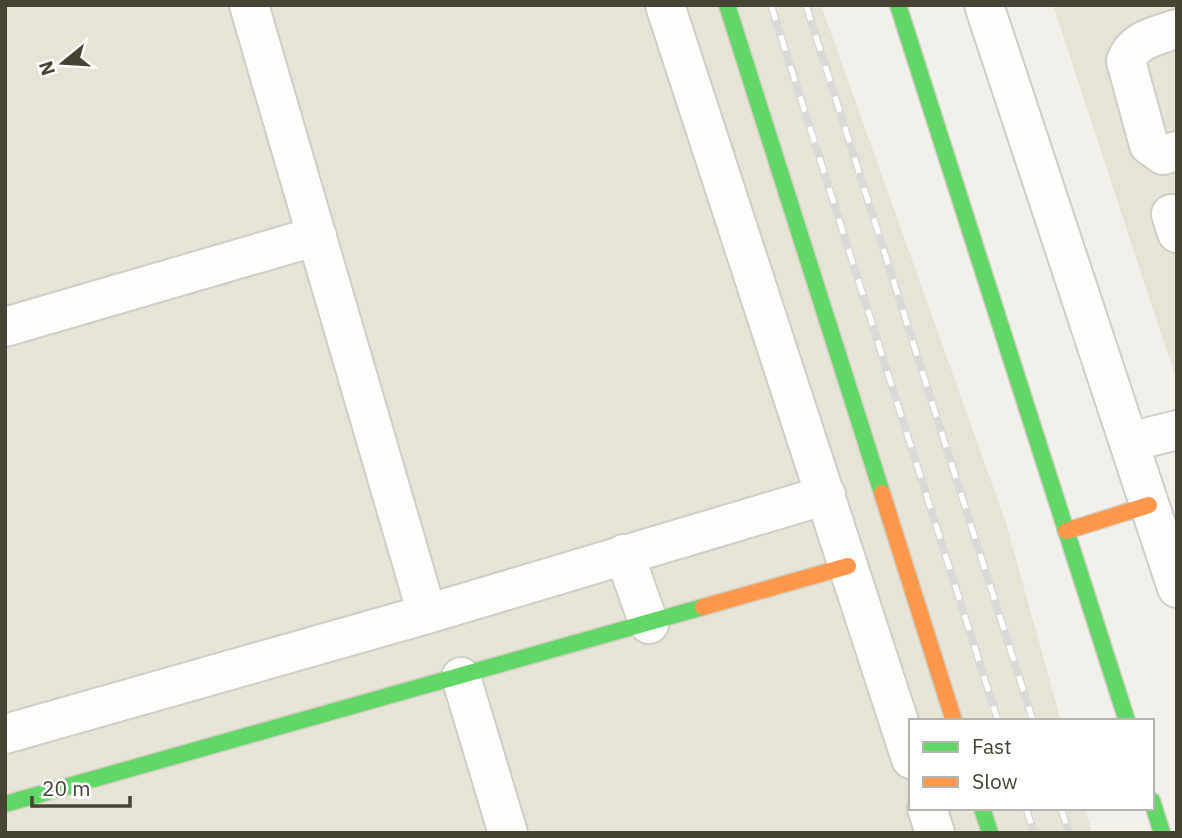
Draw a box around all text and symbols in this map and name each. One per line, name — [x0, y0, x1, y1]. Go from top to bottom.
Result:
north arrow — [28, 28, 98, 98]
text: N — [33, 58, 60, 79]
legend — [909, 719, 1154, 810]
text: Fast — [972, 732, 1012, 760]
scale bar — [32, 764, 130, 808]
text: Slow — [972, 767, 1018, 795]
text: 20 m — [42, 774, 91, 802]

